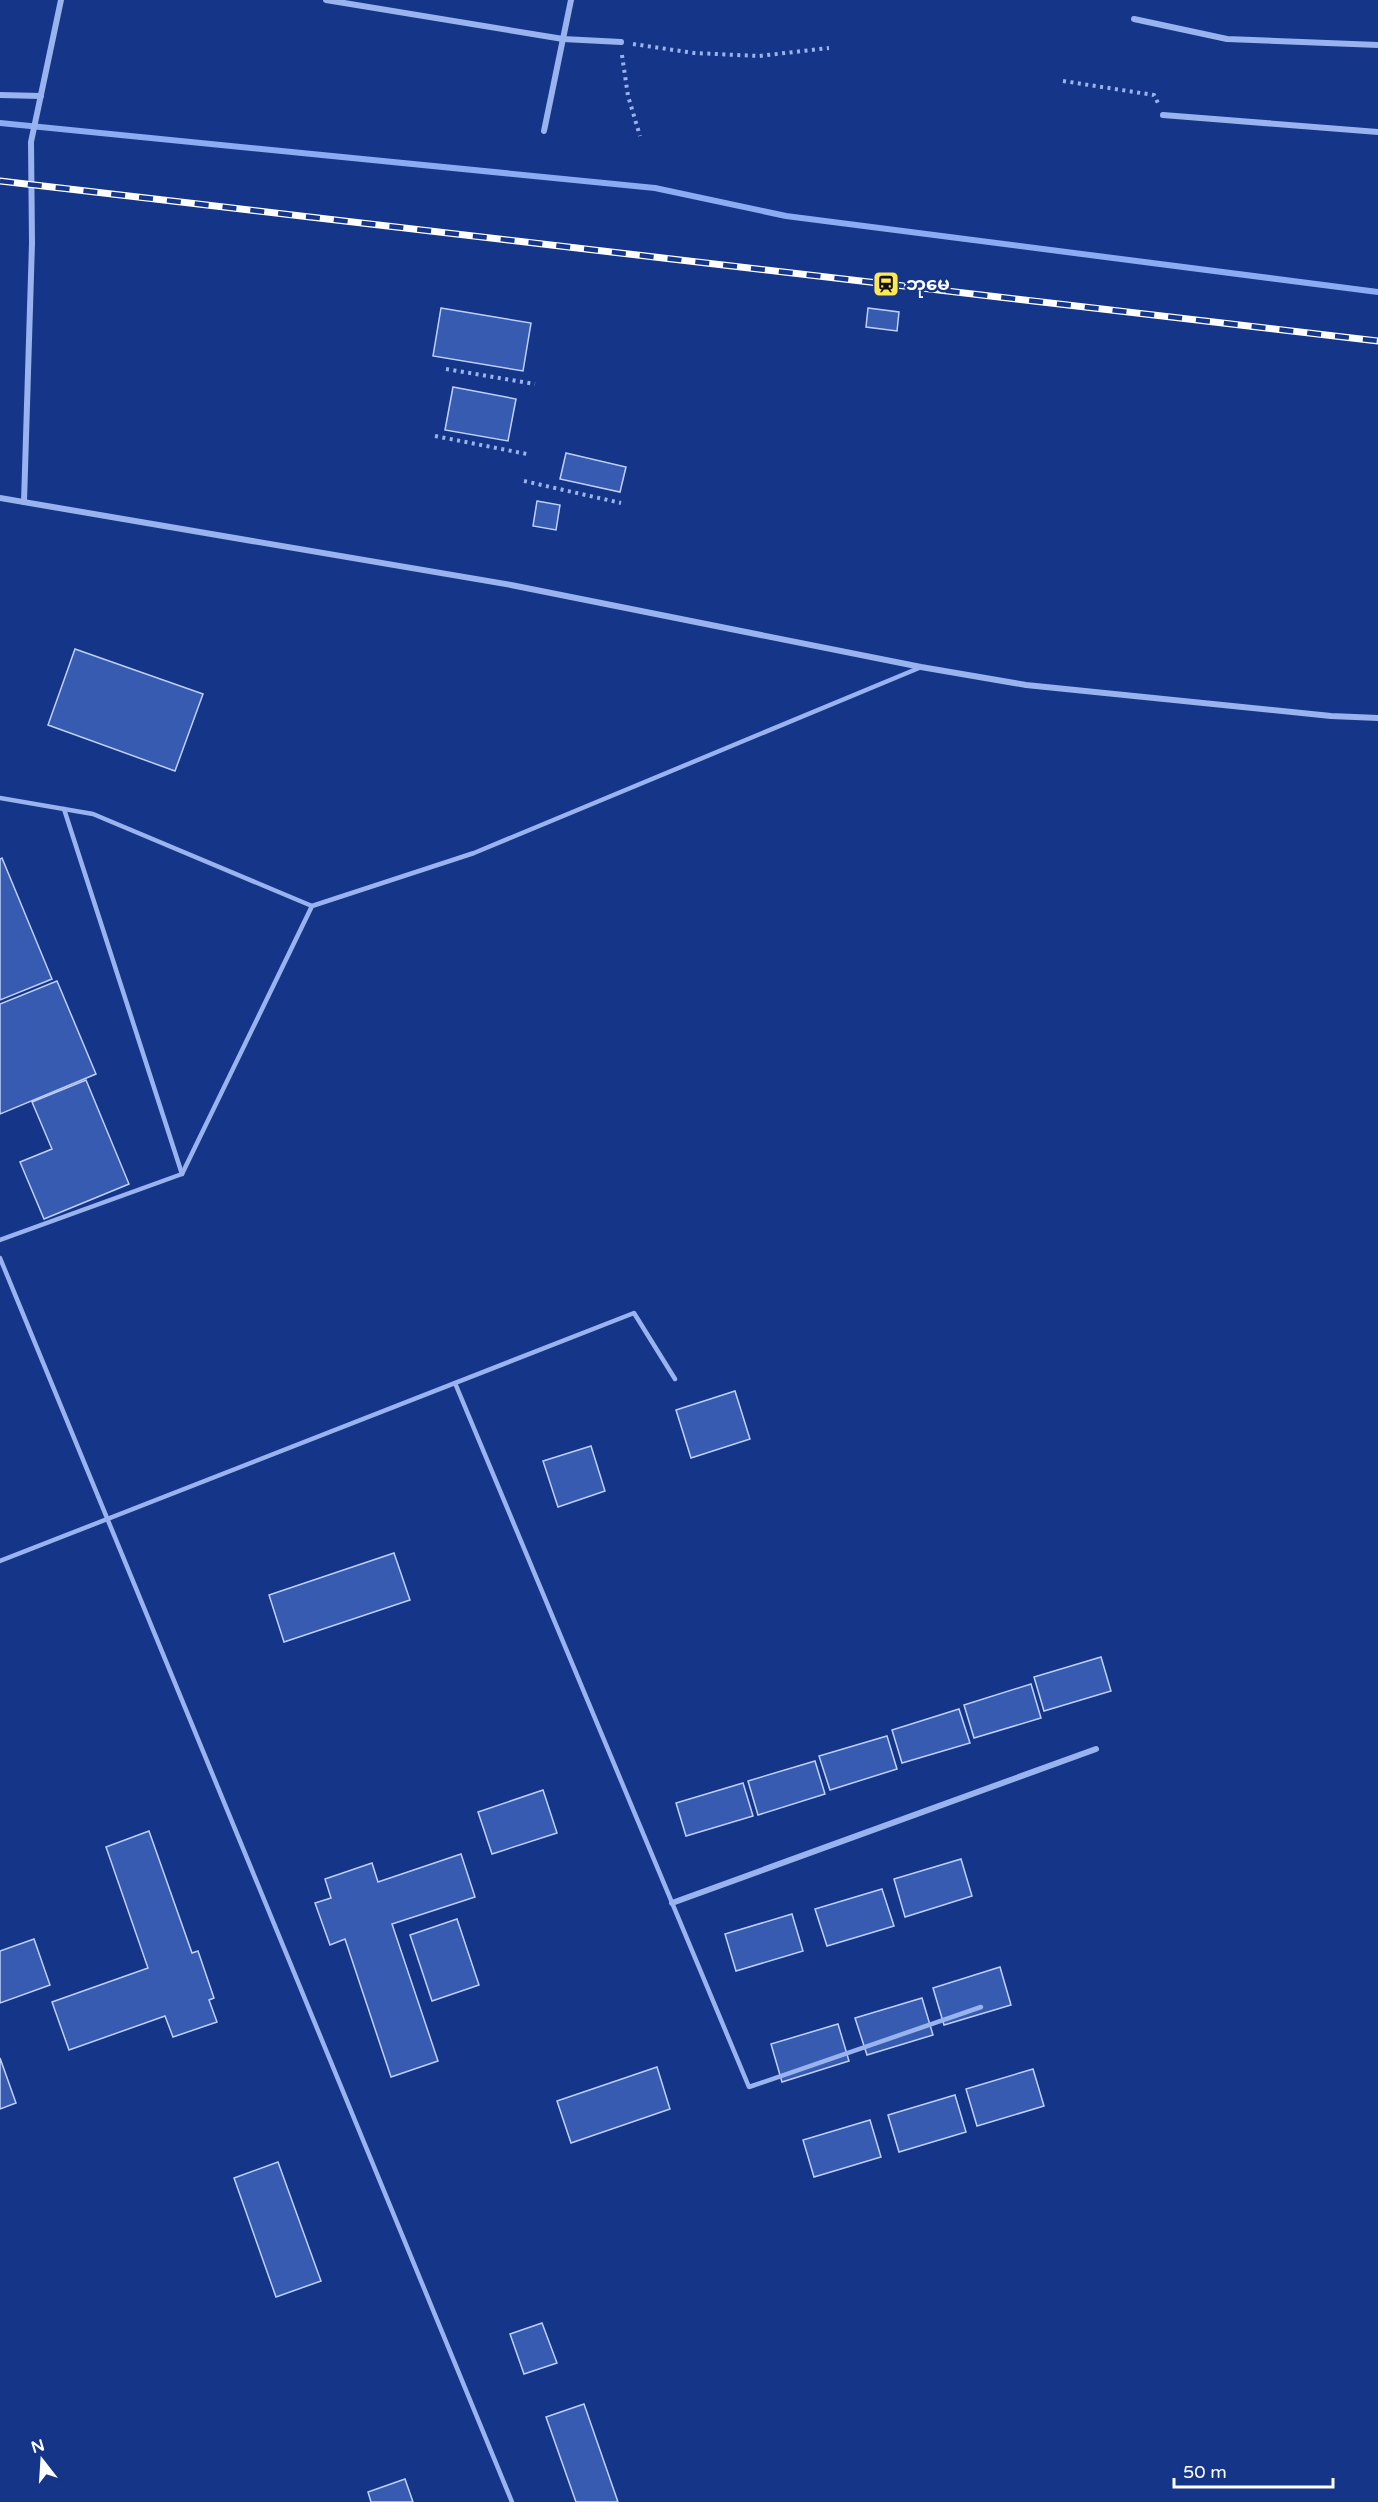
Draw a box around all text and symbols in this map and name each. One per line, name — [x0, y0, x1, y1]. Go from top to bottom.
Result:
station icon: ဘုမေ — [871, 269, 901, 299]
place label: ဘုမေ — [906, 273, 950, 298]
north arrow — [12, 2430, 72, 2490]
text: N — [29, 2435, 47, 2458]
scale bar — [1174, 2451, 1333, 2489]
text: 50 m — [1183, 2461, 1227, 2483]

